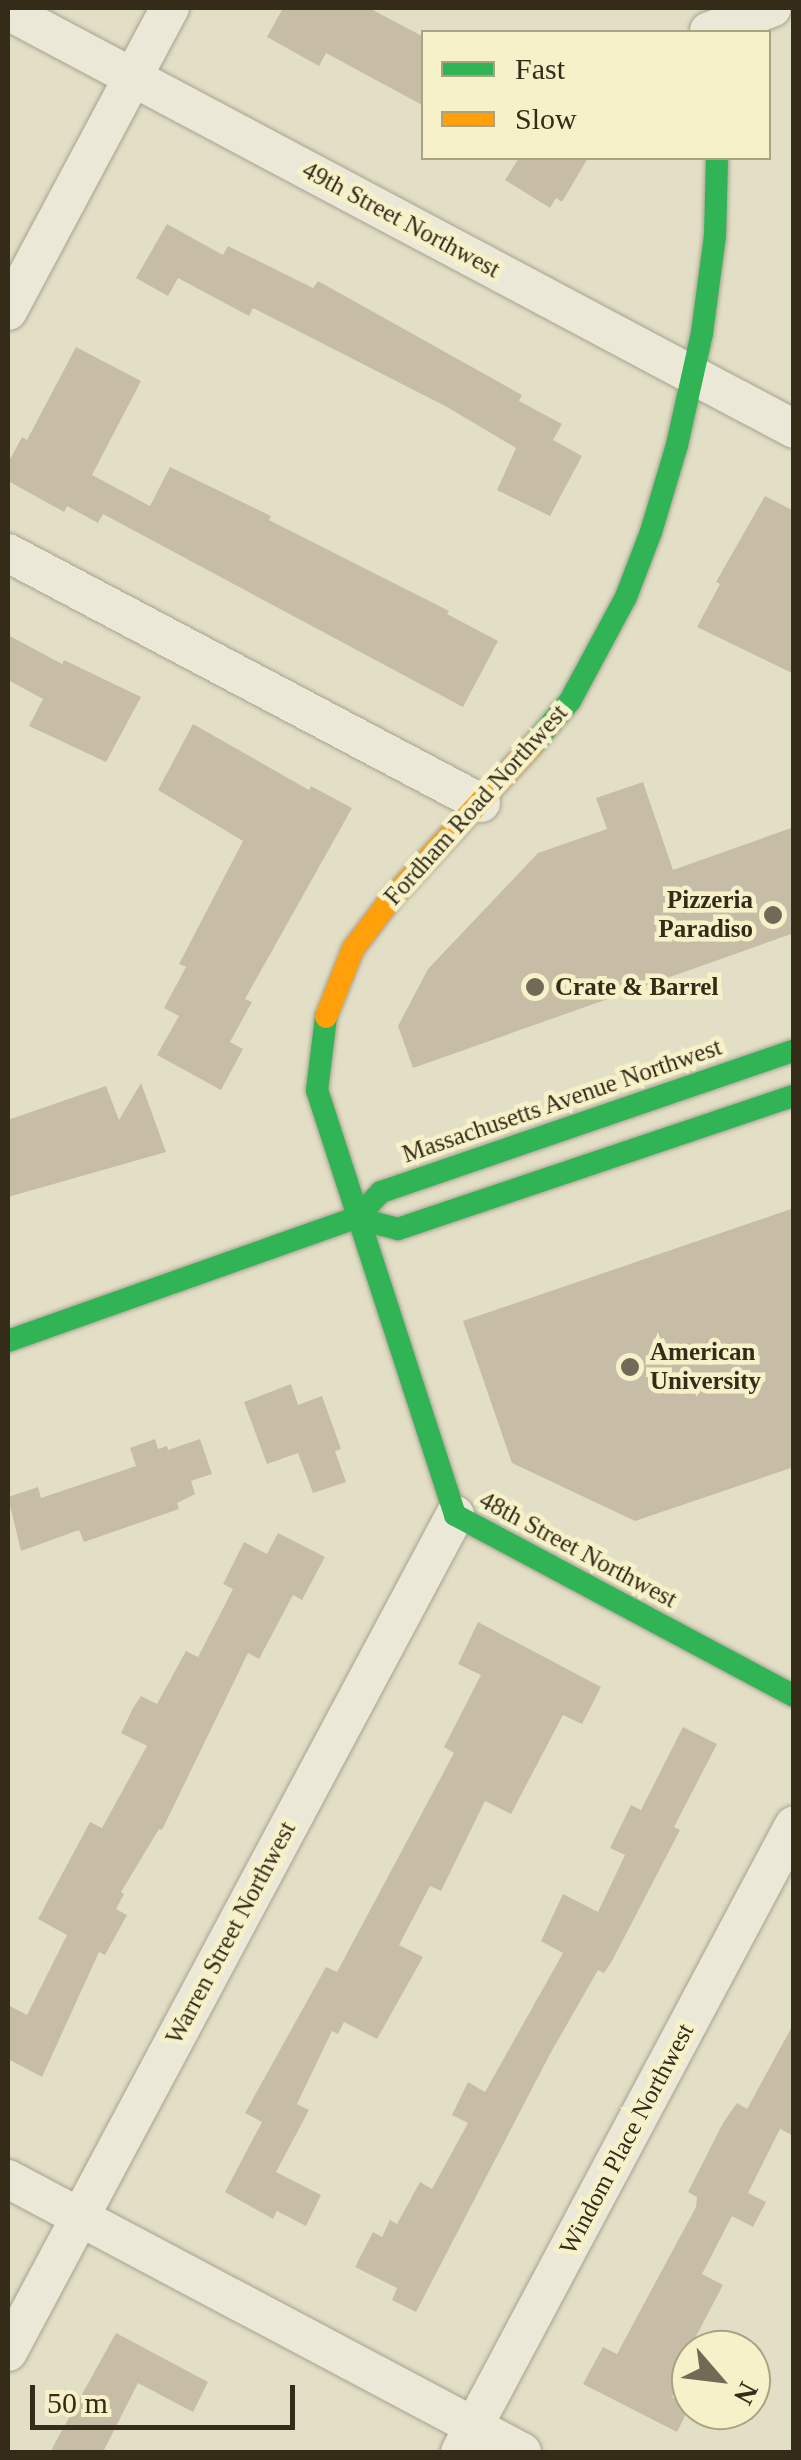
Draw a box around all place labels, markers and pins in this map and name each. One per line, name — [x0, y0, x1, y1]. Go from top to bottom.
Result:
place label: Pizzeria Paradiso — [659, 886, 753, 945]
marker: Pizzeria Paradiso — [762, 904, 784, 926]
place label: Crate & Barrel — [555, 972, 718, 1002]
marker: Crate & Barrel — [524, 976, 546, 998]
place label: American University — [650, 1338, 761, 1397]
marker: American University — [619, 1356, 641, 1378]

